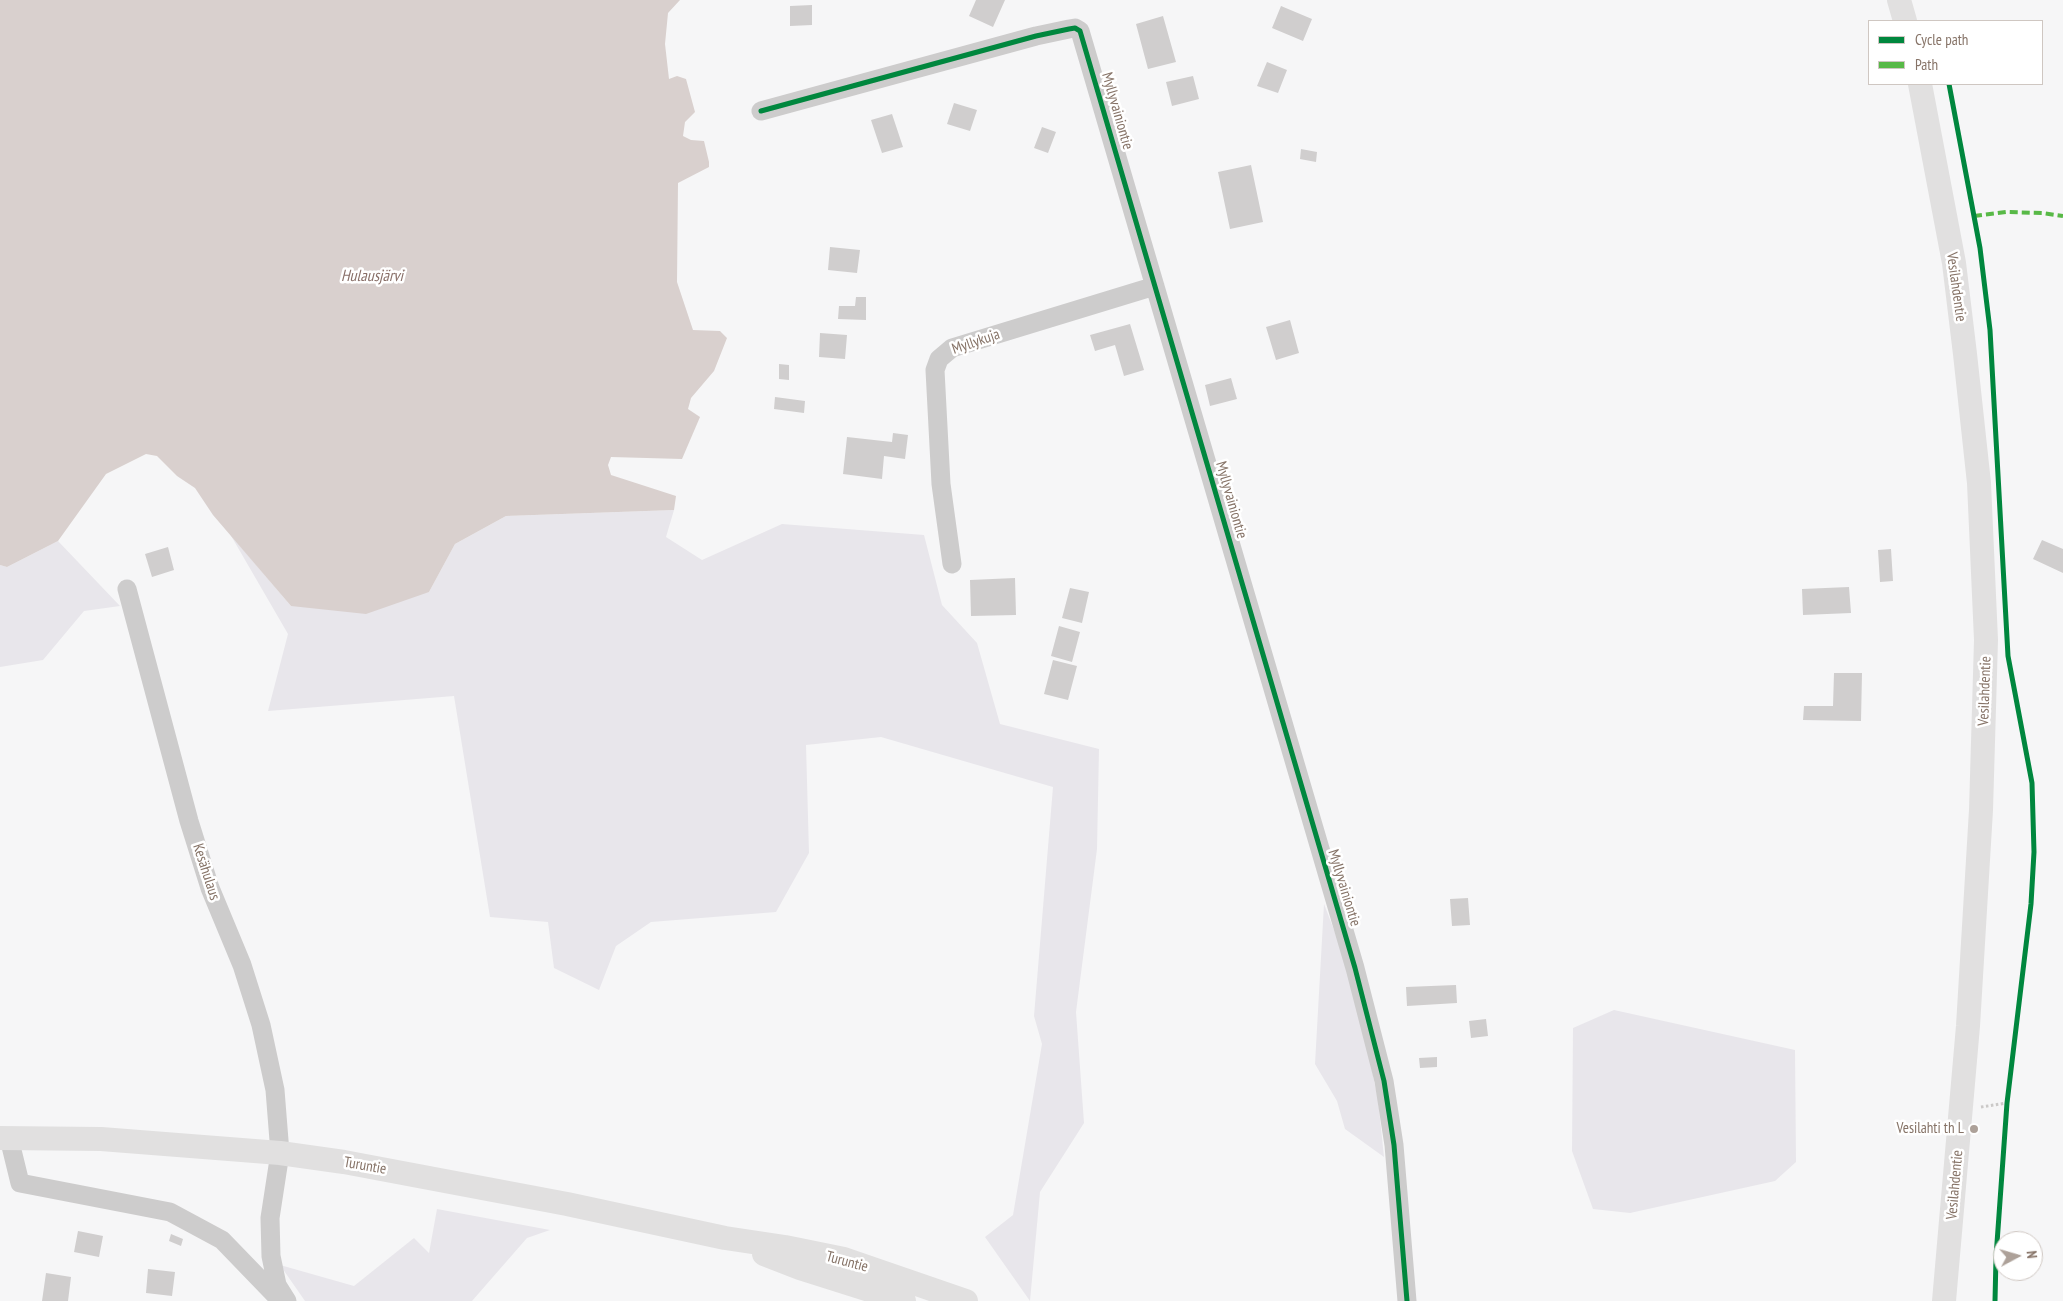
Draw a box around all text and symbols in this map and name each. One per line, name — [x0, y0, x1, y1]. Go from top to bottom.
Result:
legend — [1868, 20, 2043, 85]
text: Cycle path — [1915, 30, 1968, 49]
text: Path — [1915, 55, 1938, 74]
street label: Myllyvainiontie — [1097, 70, 1137, 152]
street label: Vesilahdentie — [1942, 251, 1970, 323]
water label: Hulausjärvi — [341, 266, 403, 286]
street label: Myllykuja — [950, 325, 1002, 359]
street label: Myllyvainiontie — [1211, 459, 1251, 541]
street label: Vesilahdentie — [1975, 656, 1995, 726]
street label: Kesähulaus — [188, 842, 224, 902]
street label: Myllyvainiontie — [1324, 847, 1364, 929]
place label: Vesilahti th L — [1896, 1120, 1964, 1138]
marker: Vesilahti th L — [1968, 1123, 1980, 1135]
street label: Vesilahdentie — [1943, 1150, 1967, 1220]
street label: Turuntie — [342, 1153, 388, 1179]
north arrow — [1993, 1231, 2043, 1281]
street label: Turuntie — [824, 1248, 870, 1276]
text: N — [2023, 1250, 2041, 1259]

